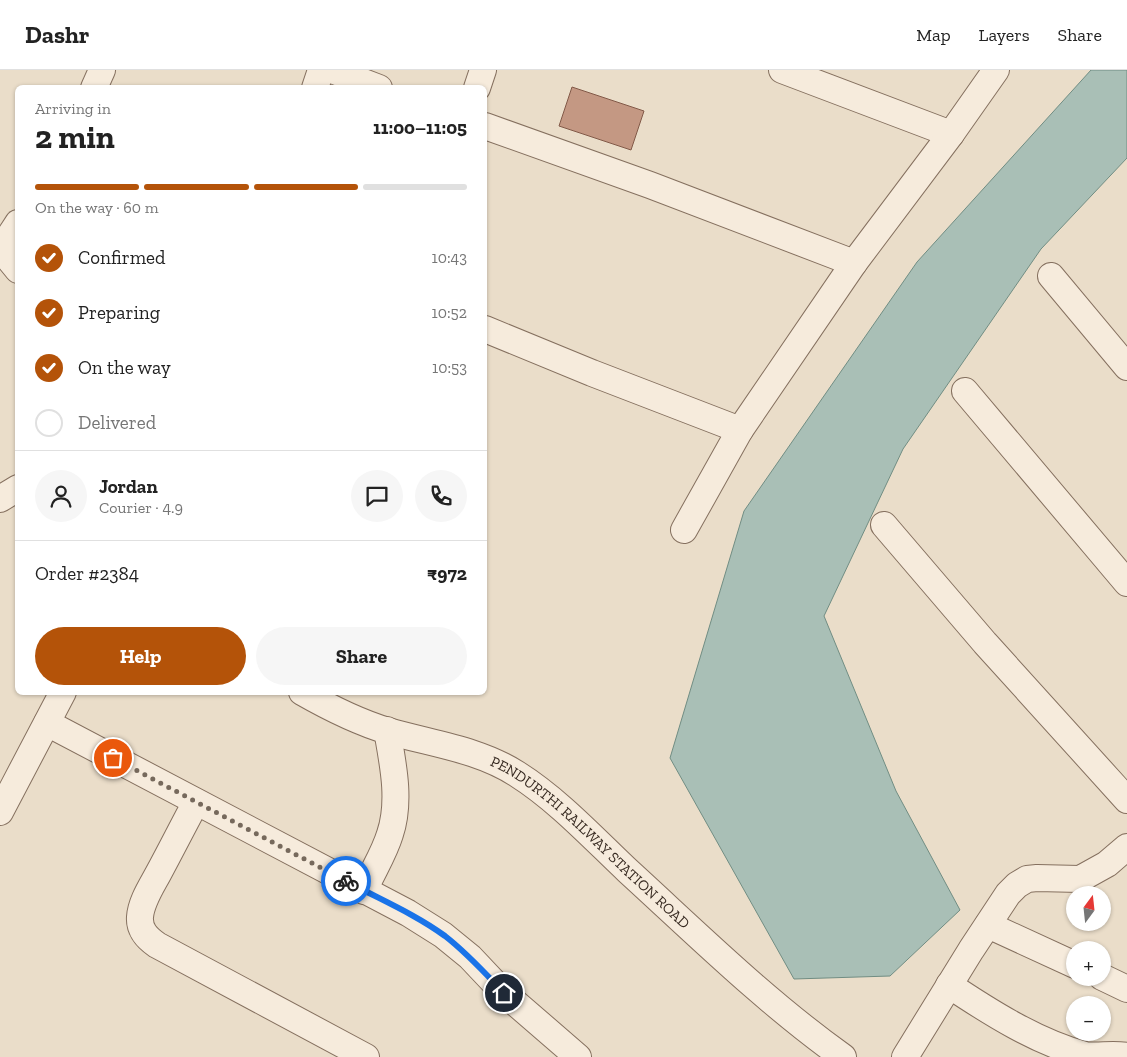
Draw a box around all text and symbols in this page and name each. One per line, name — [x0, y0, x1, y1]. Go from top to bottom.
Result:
text: Dashr — [25, 20, 89, 49]
text: Map — [916, 24, 951, 46]
text: Layers — [979, 24, 1030, 46]
text: Share — [1058, 24, 1102, 46]
text: Arriving in — [35, 99, 111, 118]
text: 11:00–11:05 — [373, 116, 467, 139]
text: 2 min — [35, 118, 115, 156]
text: On the way · 60 m — [35, 198, 159, 217]
icon: check — [35, 244, 63, 272]
text: Confirmed — [78, 246, 165, 269]
text: 10:43 — [432, 248, 467, 267]
icon: check — [35, 299, 63, 327]
text: Preparing — [78, 301, 160, 324]
text: 10:52 — [432, 303, 467, 322]
icon: check — [35, 354, 63, 382]
text: On the way — [78, 356, 171, 379]
text: 10:53 — [432, 358, 467, 377]
text: Delivered — [78, 411, 156, 434]
button: person — [35, 470, 87, 522]
button: chat — [351, 470, 403, 522]
button: phone — [415, 470, 467, 522]
text: Jordan — [99, 475, 158, 498]
text: Courier · 4.9 — [99, 498, 183, 517]
text: Order #2384 — [35, 562, 139, 585]
text: ₹972 — [427, 562, 467, 585]
button: Help — [35, 627, 246, 685]
button: Share — [256, 627, 467, 685]
pin — [92, 737, 134, 779]
icon: bag — [99, 744, 127, 772]
street label: PENDURTHI RAILWAY STATION ROAD — [488, 752, 693, 932]
courier — [321, 856, 371, 906]
icon: bike — [332, 867, 360, 895]
north arrow — [1066, 886, 1111, 931]
map controls — [1066, 886, 1111, 1041]
button: + — [1066, 941, 1111, 986]
pin — [483, 972, 525, 1014]
icon: home — [490, 979, 518, 1007]
button: − — [1066, 996, 1111, 1041]

